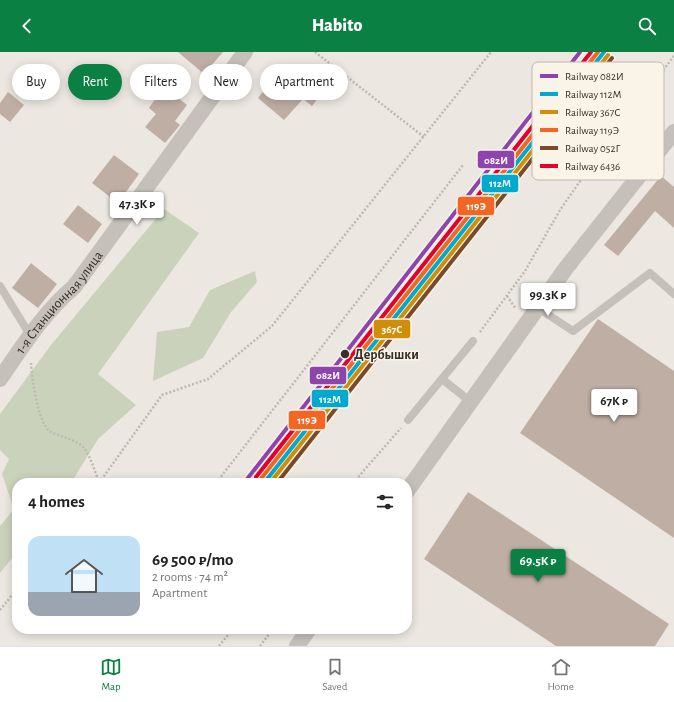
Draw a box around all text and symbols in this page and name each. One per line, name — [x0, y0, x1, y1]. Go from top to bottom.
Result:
icon: back — [16, 15, 38, 37]
icon: search — [636, 15, 658, 37]
text: Habito — [312, 17, 362, 35]
legend — [532, 62, 664, 180]
chip: Buy — [12, 64, 60, 100]
chip: Rent — [68, 64, 122, 100]
chip: Filters — [130, 64, 191, 100]
chip: New — [199, 64, 252, 100]
chip: Apartment — [260, 64, 348, 100]
text: Railway 082И — [565, 71, 624, 82]
text: Railway 112М — [565, 89, 622, 100]
text: Railway 367С — [565, 107, 621, 118]
text: Railway 119Э — [565, 125, 619, 136]
text: Railway 052Г — [565, 143, 620, 154]
line badge: 082И — [477, 150, 515, 169]
text: 082И — [484, 155, 508, 166]
text: Railway 6436 — [565, 161, 620, 172]
line badge: 112М — [481, 174, 519, 193]
text: 112М — [489, 178, 511, 189]
pin: 47.3K ₽ — [100, 192, 174, 226]
line badge: 119Э — [457, 196, 495, 216]
text: 47.3K ₽ — [119, 198, 155, 211]
text: 119Э — [466, 201, 486, 212]
street label: 1-я Станционная улица — [13, 248, 106, 357]
pin: 99.3K ₽ — [511, 283, 585, 317]
text: 99.3K ₽ — [530, 289, 566, 302]
line badge: 367С — [373, 319, 411, 339]
text: 367С — [382, 324, 402, 335]
marker: Дербышки — [339, 348, 351, 360]
place label: Дербышки — [354, 348, 419, 362]
line badge: 082И — [309, 366, 347, 385]
text: 082И — [316, 370, 340, 381]
line badge: 112М — [311, 389, 349, 408]
pin: 67K ₽ — [586, 389, 642, 423]
text: 112М — [319, 394, 341, 405]
text: 67K ₽ — [600, 395, 628, 408]
line badge: 119Э — [288, 410, 326, 430]
text: 119Э — [297, 415, 317, 426]
icon: filters — [374, 491, 396, 513]
text: 4 homes — [28, 493, 85, 510]
pin: 69.5K ₽ — [501, 549, 575, 583]
text: 69 500 ₽/mo — [152, 551, 234, 568]
icon: home — [60, 552, 108, 600]
text: 69.5K ₽ — [520, 555, 556, 568]
text: 2 rooms · 74 m² — [152, 571, 228, 584]
text: Apartment — [152, 587, 207, 600]
tab: Map — [100, 656, 122, 693]
tab: Saved — [322, 656, 347, 693]
tab: Home — [547, 656, 574, 693]

